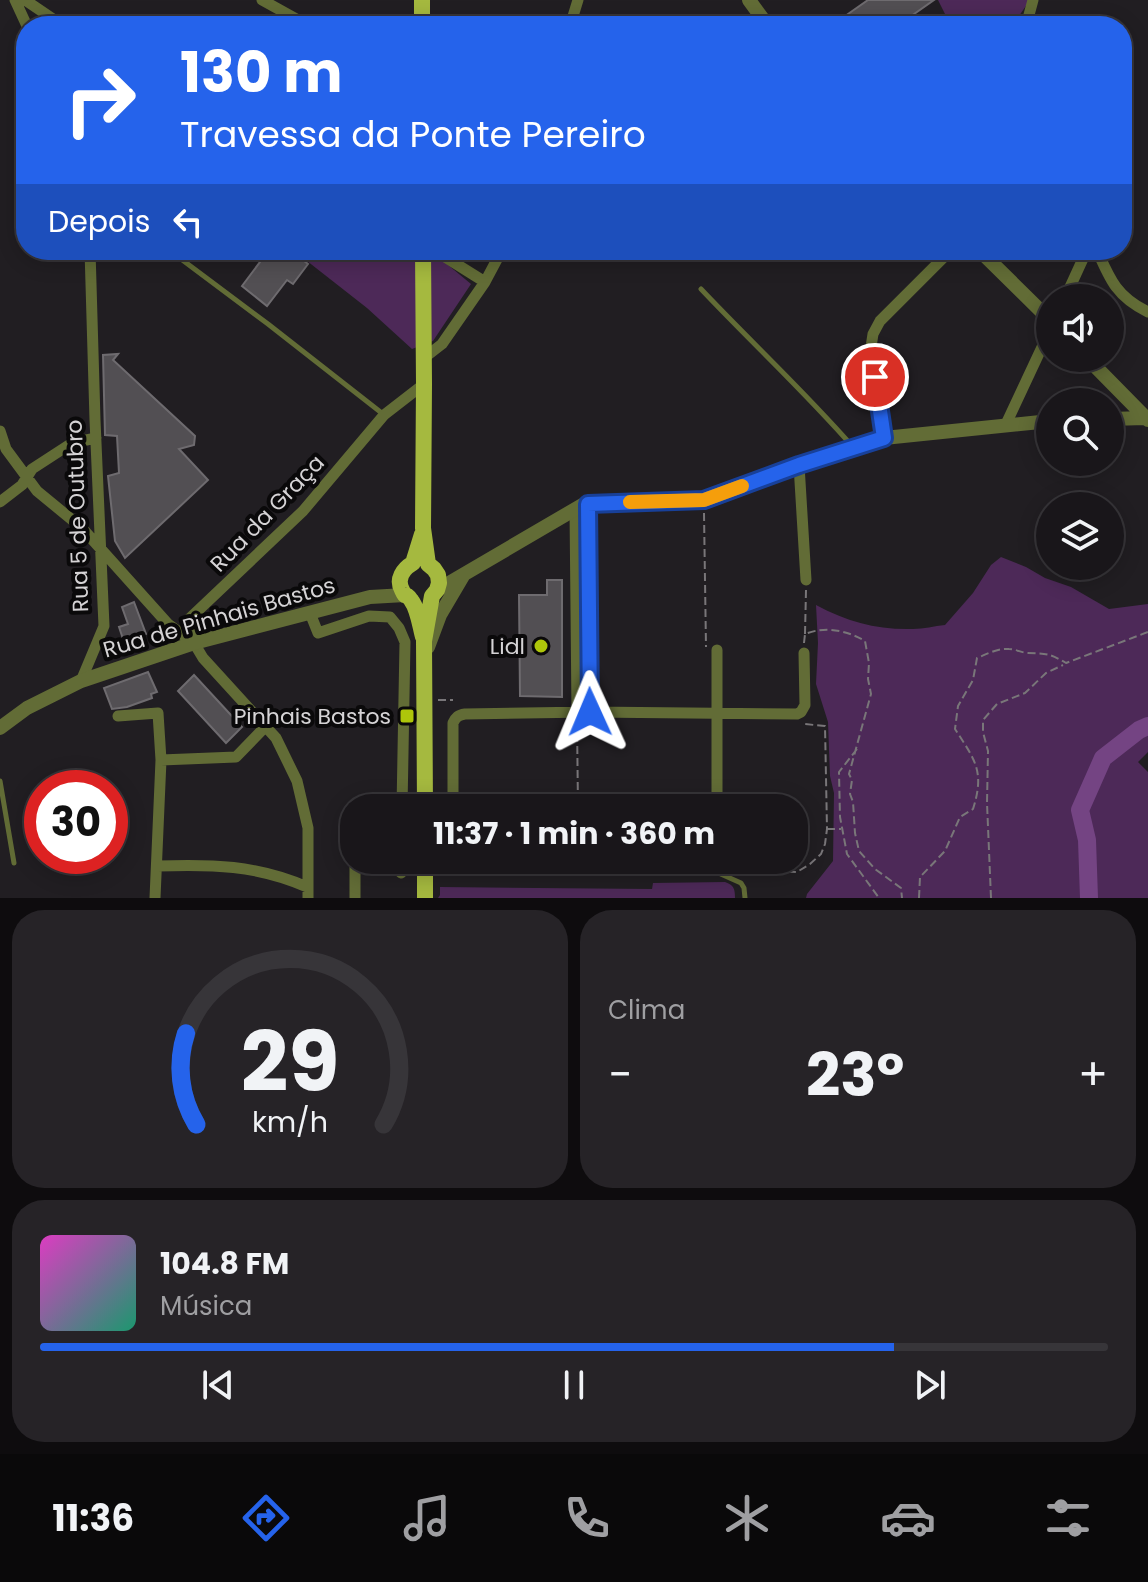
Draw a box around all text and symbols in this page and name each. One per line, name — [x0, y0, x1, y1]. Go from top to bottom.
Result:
text: 130 m — [180, 33, 343, 112]
icon: right — [48, 48, 152, 152]
text: Travessa da Ponte Pereiro — [180, 109, 646, 160]
text: Depois — [48, 200, 150, 243]
icon: left — [166, 200, 210, 244]
map controls — [1036, 284, 1124, 580]
button: sound — [1036, 284, 1124, 372]
pin — [841, 343, 909, 411]
icon: arrive — [853, 355, 897, 399]
button: search — [1036, 388, 1124, 476]
street label: Rua 5 de Outubro — [59, 419, 96, 613]
street label: Rua da Graça — [203, 448, 331, 579]
button: layers — [1036, 492, 1124, 580]
street label: Rua de Pinhais Bastos — [100, 570, 339, 665]
place label: Lidl — [490, 631, 525, 662]
marker: Lidl — [532, 637, 550, 655]
position arrow — [548, 670, 632, 754]
place label: Pinhais Bastos — [234, 701, 391, 732]
marker: Pinhais Bastos — [398, 707, 416, 725]
speed limit sign: 30 — [24, 770, 128, 874]
text: 11:37 · 1 min · 360 m — [433, 812, 715, 855]
text: Clima — [608, 992, 685, 1028]
text: 29 — [241, 1004, 339, 1120]
text: 23° — [806, 1033, 904, 1117]
text: − — [608, 1044, 632, 1105]
text: + — [1078, 1044, 1108, 1105]
text: km/h — [252, 1102, 328, 1142]
text: 104.8 FM — [160, 1242, 289, 1285]
text: Música — [160, 1288, 252, 1324]
icon: previous — [196, 1363, 240, 1407]
icon: pause — [552, 1363, 596, 1407]
icon: next — [908, 1363, 952, 1407]
icon: directions — [238, 1490, 294, 1546]
icon: music — [399, 1490, 455, 1546]
icon: phone — [559, 1490, 615, 1546]
icon: climate — [719, 1490, 775, 1546]
icon: car — [880, 1490, 936, 1546]
icon: filters — [1040, 1490, 1096, 1546]
text: 11:36 — [52, 1493, 134, 1544]

